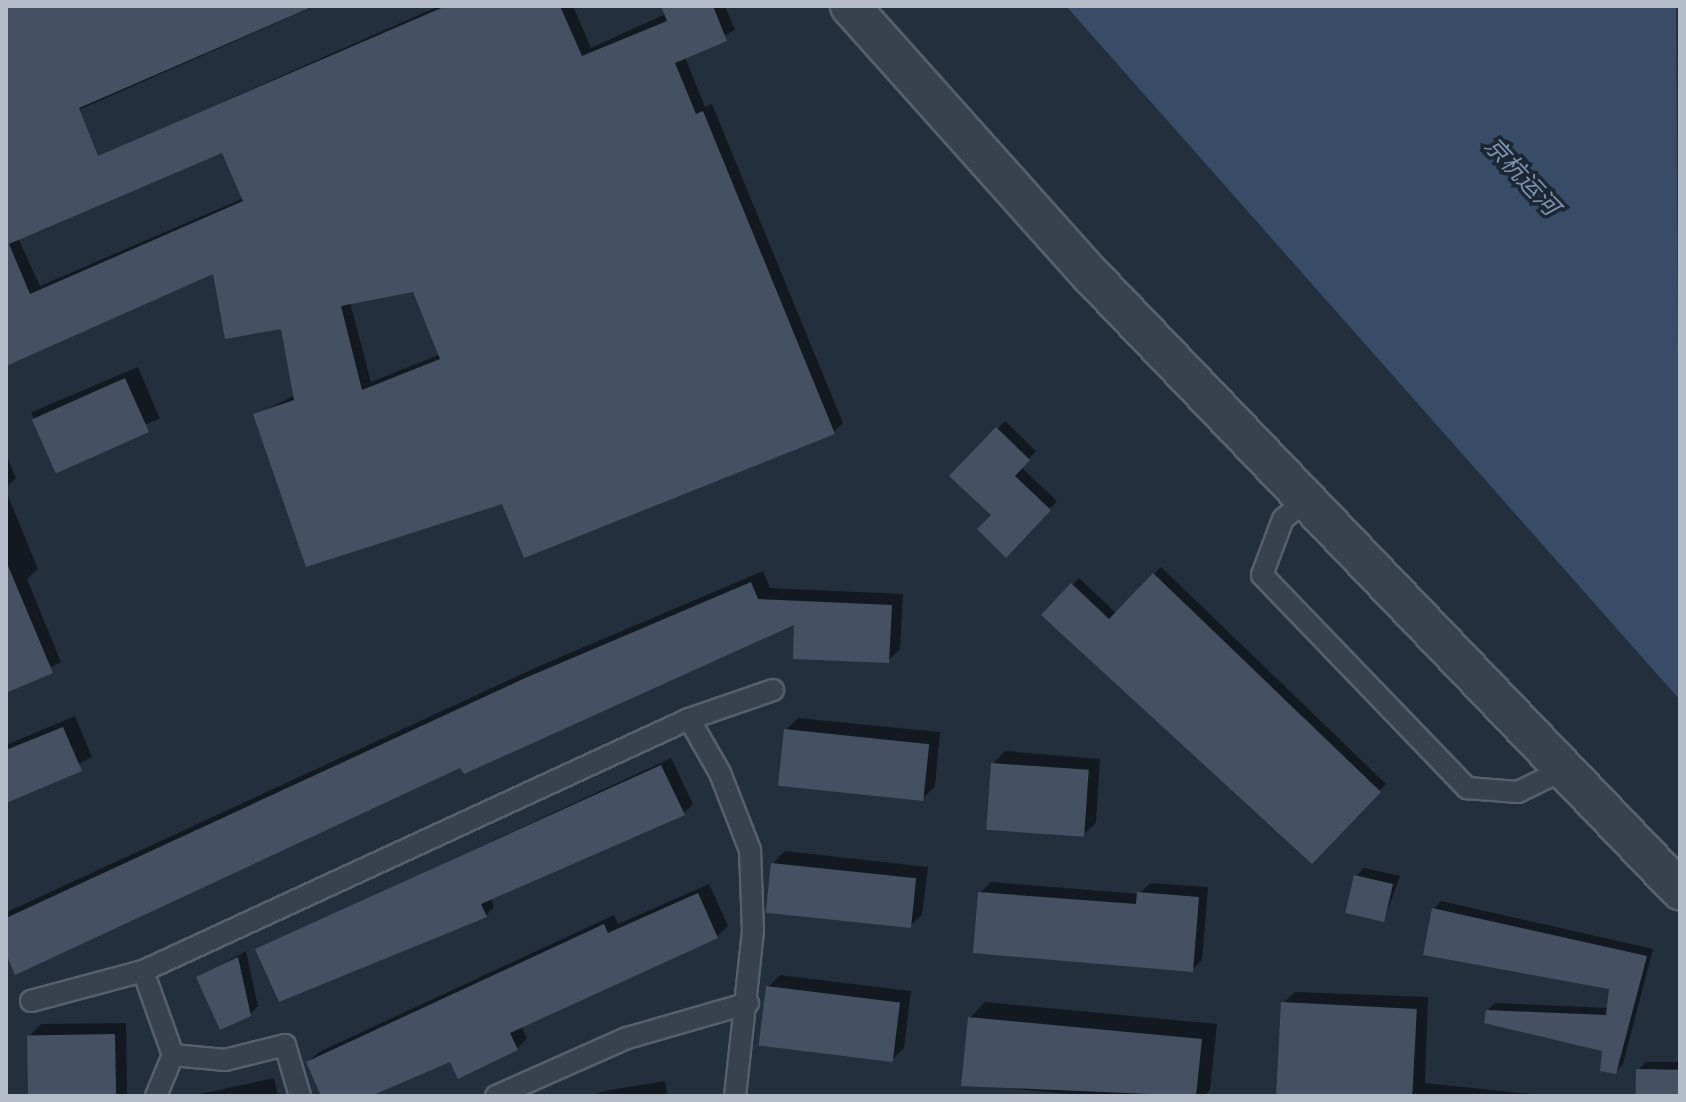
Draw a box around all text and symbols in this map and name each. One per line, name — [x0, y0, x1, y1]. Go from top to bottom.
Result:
water label: 京杭运河 — [1479, 131, 1565, 221]

